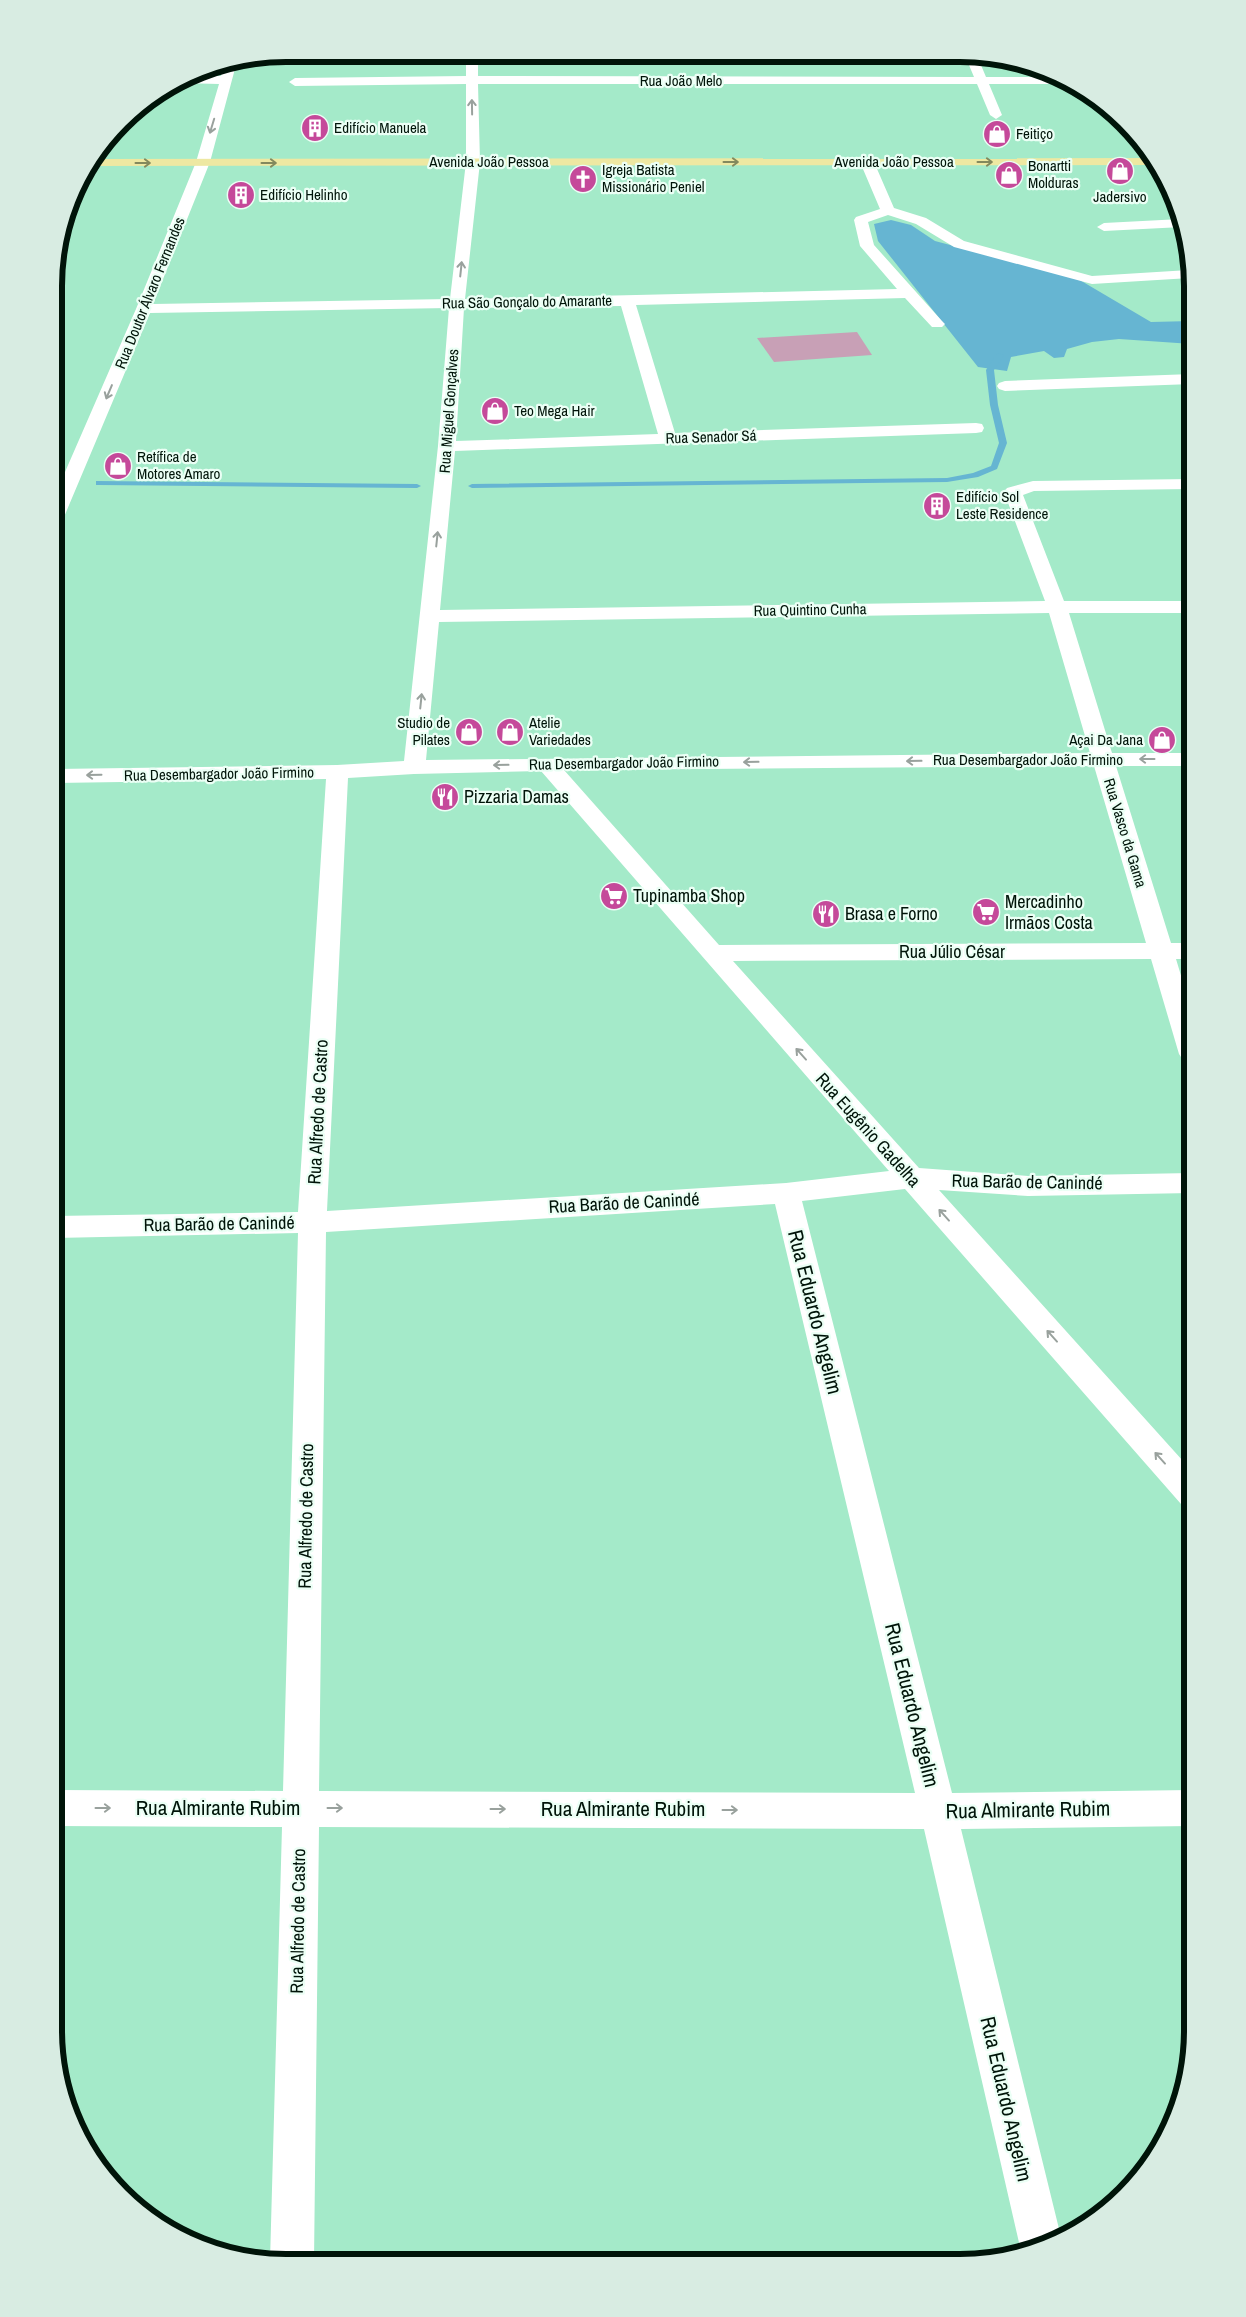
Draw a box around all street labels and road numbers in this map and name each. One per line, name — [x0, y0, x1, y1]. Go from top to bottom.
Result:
street label: Rua João Melo — [640, 70, 723, 91]
street label: Avenida João Pessoa — [428, 151, 549, 172]
street label: Avenida João Pessoa — [833, 151, 954, 172]
street label: Rua Doutor Álvaro Fernandes — [109, 214, 190, 372]
street label: Rua São Gonçalo do Amarante — [442, 290, 612, 313]
street label: Rua Miguel Gonçalves — [434, 348, 463, 474]
street label: Rua Senador Sá — [665, 424, 757, 449]
street label: Rua Quintino Cunha — [753, 598, 867, 621]
street label: Rua Desembargador João Firmino — [933, 749, 1123, 770]
street label: Rua Desembargador João Firmino — [529, 750, 719, 775]
street label: Rua Desembargador João Firmino — [124, 761, 314, 786]
street label: Rua Vasco da Gama — [1099, 776, 1152, 890]
street label: Rua Júlio César — [899, 939, 1005, 964]
street label: Rua Alfredo de Castro — [301, 1039, 334, 1185]
street label: Rua Eugênio Gadelha — [810, 1067, 927, 1192]
street label: Rua Barão de Canindé — [951, 1168, 1103, 1195]
street label: Rua Barão de Canindé — [548, 1186, 700, 1219]
street label: Rua Barão de Canindé — [143, 1210, 295, 1237]
street label: Rua Eduardo Angelim — [781, 1227, 850, 1397]
street label: Rua Alfredo de Castro — [292, 1443, 319, 1589]
street label: Rua Eduardo Angelim — [878, 1620, 947, 1790]
street label: Rua Almirante Rubim — [136, 1793, 300, 1822]
street label: Rua Almirante Rubim — [541, 1794, 705, 1823]
street label: Rua Almirante Rubim — [945, 1794, 1111, 1825]
street label: Rua Alfredo de Castro — [284, 1848, 311, 1994]
street label: Rua Eduardo Angelim — [973, 2014, 1040, 2184]

